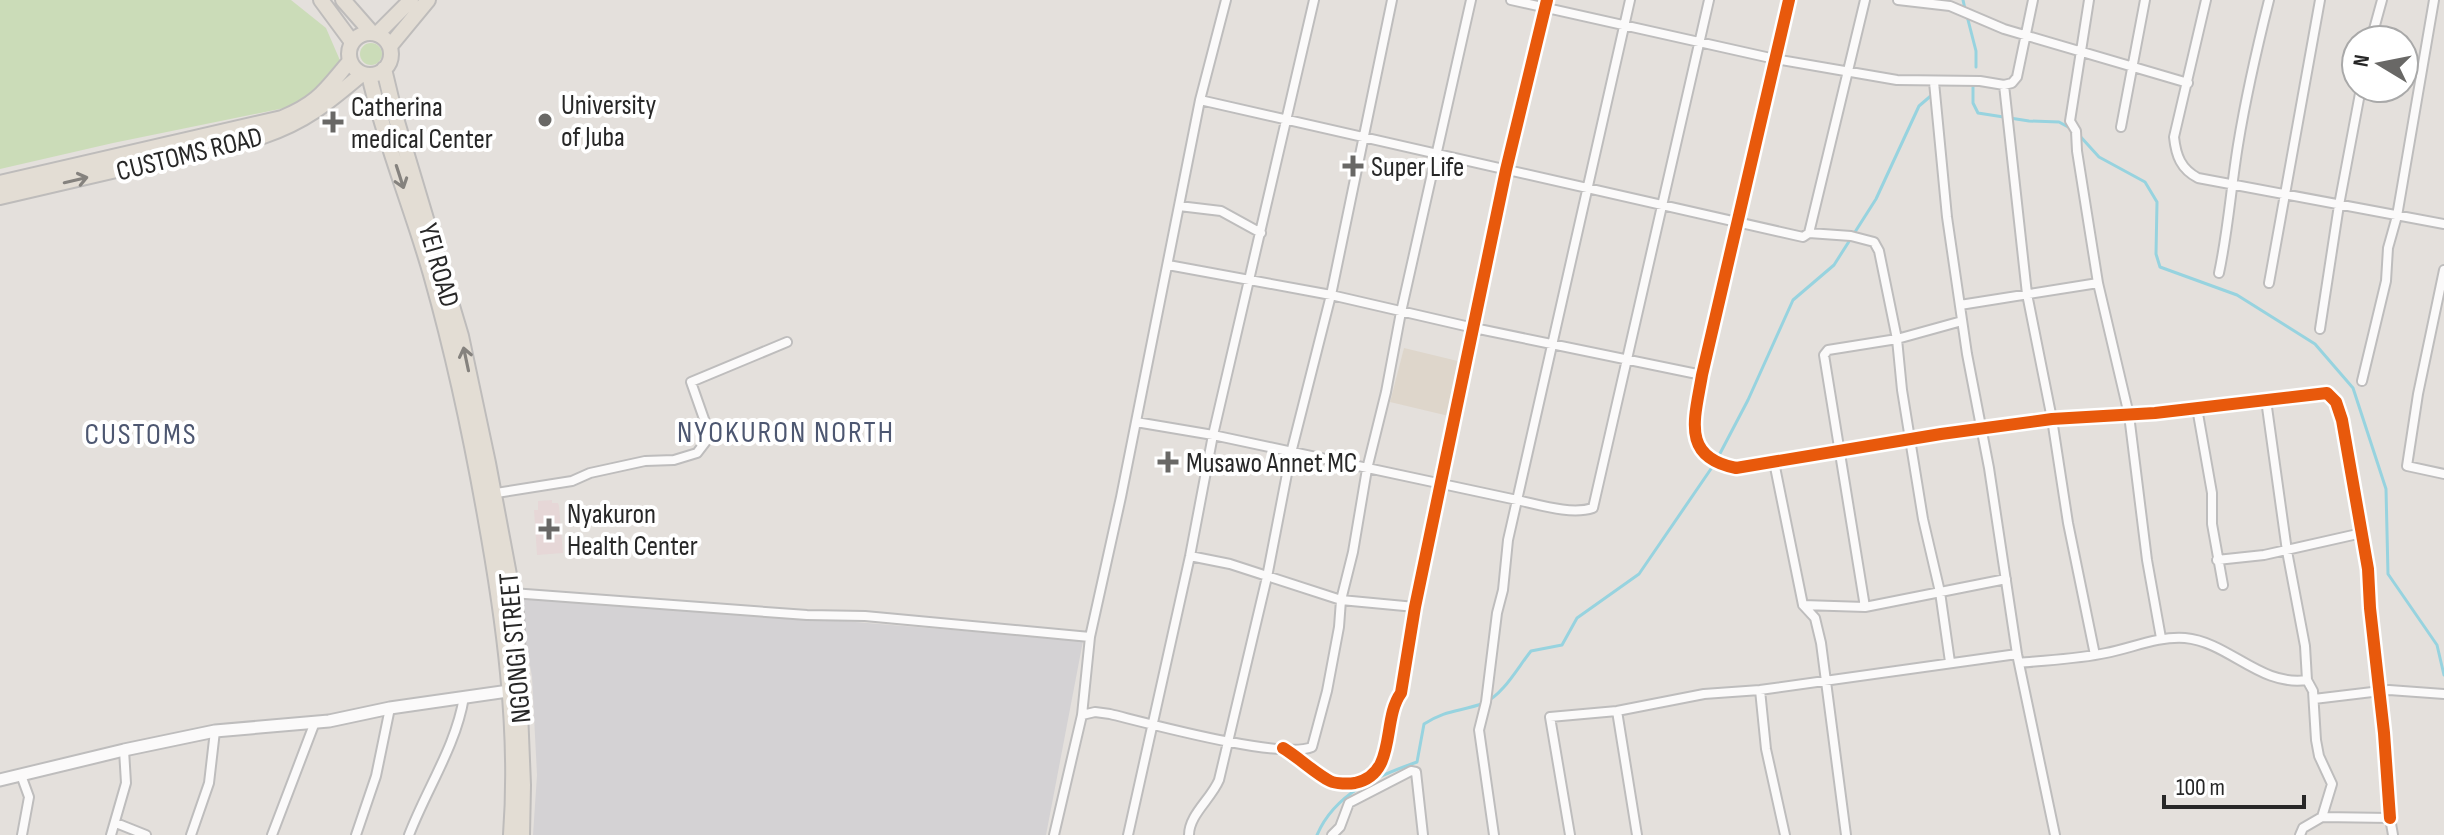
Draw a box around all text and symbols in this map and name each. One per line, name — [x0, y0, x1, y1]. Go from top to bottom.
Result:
north arrow — [2340, 24, 2420, 104]
text: N — [2347, 53, 2376, 69]
place label: University of Juba — [561, 89, 656, 154]
place label: Catherina medical Center — [351, 91, 493, 156]
marker: Catherina medical Center — [322, 111, 344, 133]
marker: University of Juba — [536, 111, 554, 129]
street label: CUSTOMS ROAD — [113, 120, 266, 189]
place label: Super Life — [1371, 151, 1464, 184]
marker: Super Life — [1342, 155, 1364, 177]
one-way arrow — [393, 164, 408, 189]
one-way arrow — [63, 172, 88, 187]
street label: YEI ROAD — [411, 220, 466, 311]
one-way arrow — [458, 347, 473, 373]
district label: NYOKURON NORTH — [677, 415, 895, 451]
district label: CUSTOMS — [84, 417, 198, 453]
place label: Musawo Annet MC — [1186, 447, 1357, 480]
marker: Musawo Annet MC — [1157, 451, 1179, 473]
place label: Nyakuron Health Center — [567, 498, 698, 563]
marker: Nyakuron Health Center — [538, 518, 560, 540]
street label: NGONGI STREET — [492, 571, 539, 725]
scale bar — [2164, 759, 2304, 809]
text: 100 m — [2176, 773, 2225, 802]

